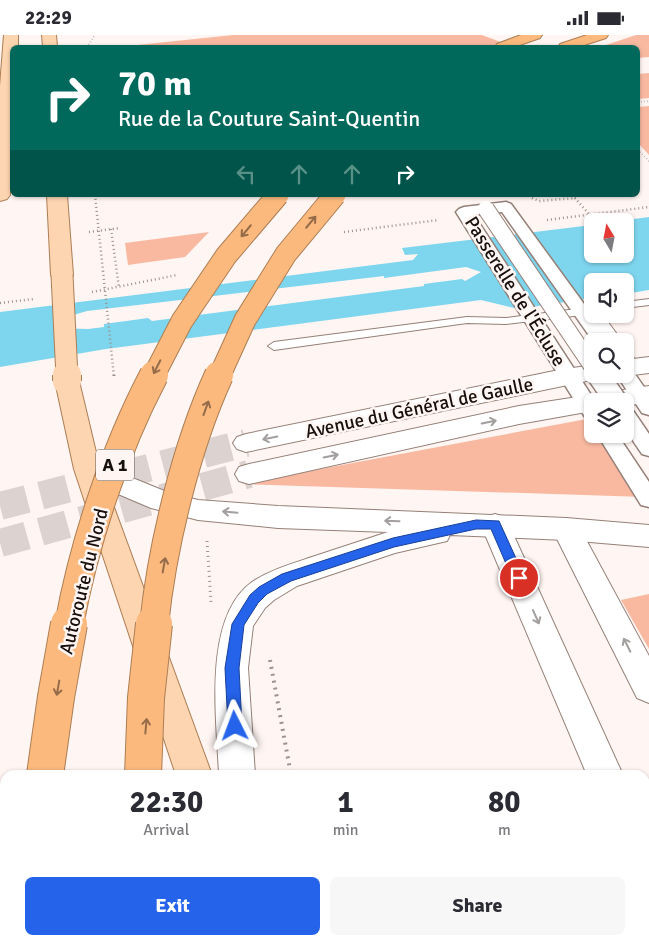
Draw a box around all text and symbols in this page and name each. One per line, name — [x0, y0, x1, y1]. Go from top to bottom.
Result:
text: 22:29 — [25, 6, 72, 30]
text: 70 m — [118, 62, 192, 105]
icon: right — [35, 65, 100, 130]
text: Rue de la Couture Saint-Quentin — [118, 105, 420, 132]
icon: left — [232, 160, 260, 188]
icon: ahead — [285, 160, 313, 188]
icon: ahead — [338, 160, 366, 188]
icon: right — [391, 160, 419, 188]
street label: Passerelle de l'Écluse — [459, 212, 571, 371]
north arrow — [584, 213, 634, 263]
map controls — [584, 213, 634, 443]
one-way arrow — [306, 216, 317, 229]
one-way arrow — [240, 224, 251, 237]
button: sound — [584, 273, 634, 323]
button: search — [584, 333, 634, 383]
one-way arrow — [152, 359, 161, 374]
street label: Avenue du Général de Gaulle — [303, 372, 535, 444]
button: layers — [584, 393, 634, 443]
one-way arrow — [202, 401, 211, 417]
one-way arrow — [481, 416, 497, 426]
one-way arrow — [263, 434, 279, 443]
road number: A 1 — [96, 449, 134, 481]
one-way arrow — [322, 451, 338, 461]
street label: Autoroute du Nord — [54, 506, 114, 657]
one-way arrow — [222, 508, 238, 517]
one-way arrow — [384, 516, 400, 526]
one-way arrow — [160, 557, 170, 573]
pin — [498, 557, 540, 599]
icon: arrive — [505, 564, 533, 592]
one-way arrow — [531, 609, 541, 624]
one-way arrow — [622, 638, 631, 653]
one-way arrow — [53, 680, 62, 696]
position arrow — [208, 699, 260, 751]
one-way arrow — [141, 719, 150, 735]
text: 22:30 — [130, 784, 203, 821]
text: 1 — [338, 784, 354, 821]
text: 80 — [488, 784, 520, 821]
text: Arrival — [143, 820, 189, 840]
text: min — [333, 820, 359, 840]
text: m — [498, 820, 511, 840]
button: Exit — [25, 877, 320, 935]
button: Share — [330, 877, 625, 935]

